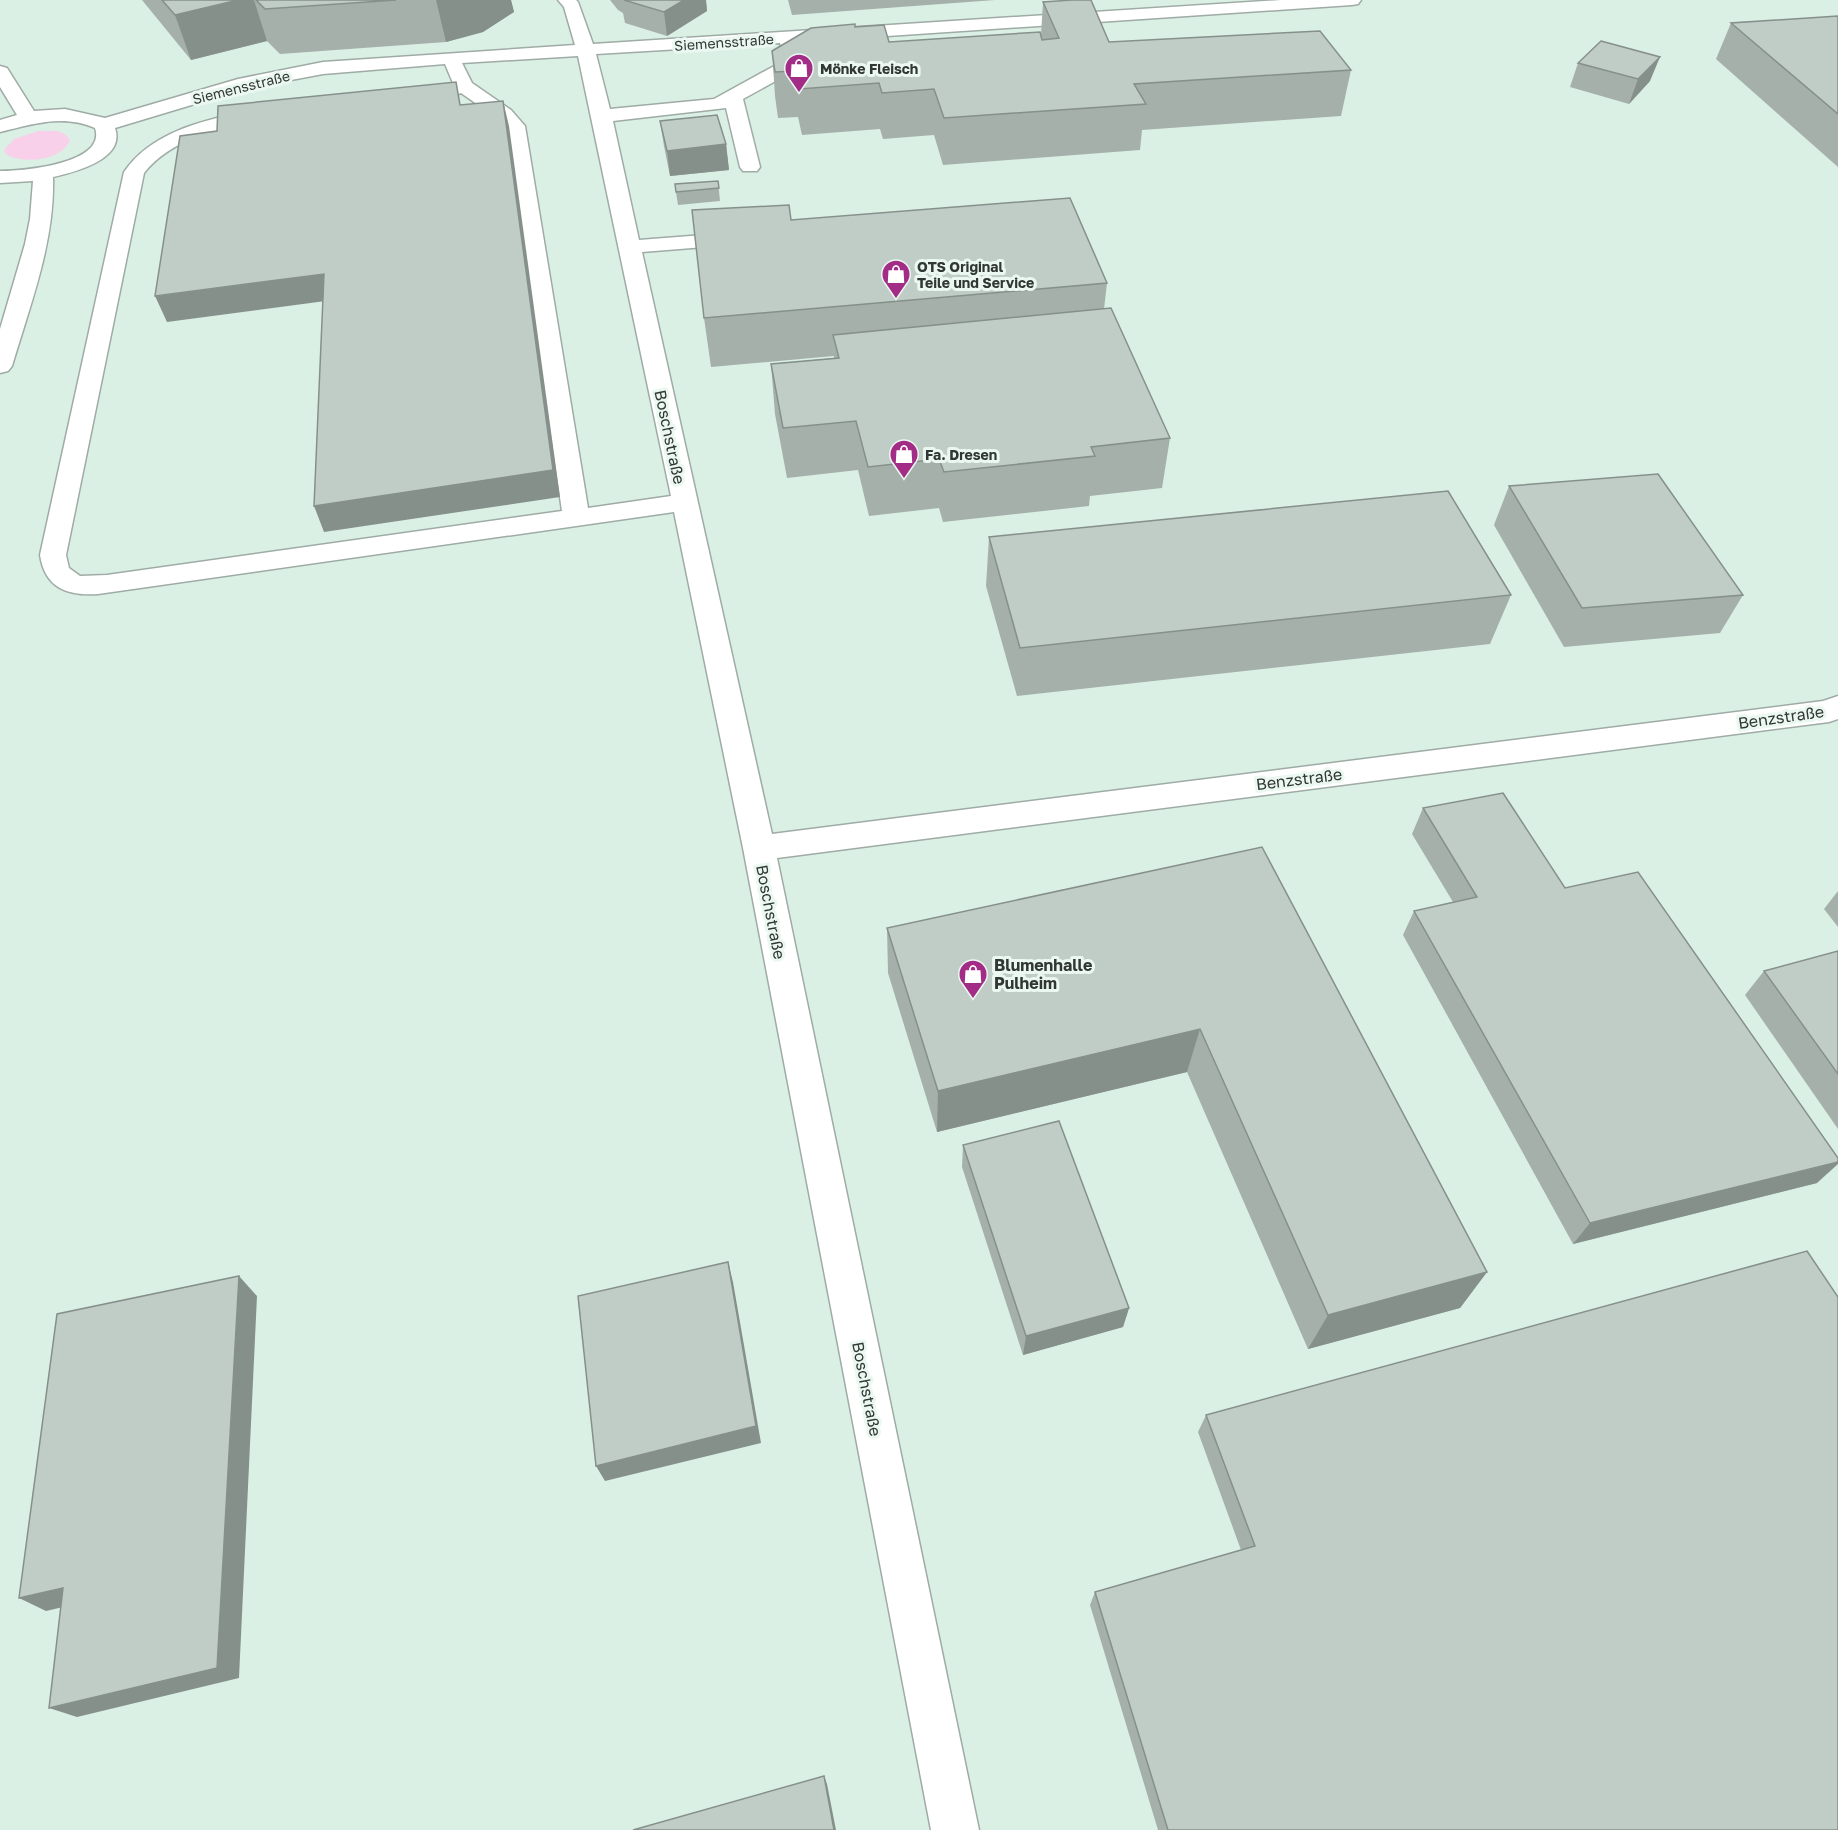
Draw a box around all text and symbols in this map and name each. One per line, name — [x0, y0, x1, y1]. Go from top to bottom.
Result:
street label: Siemensstraße — [674, 30, 774, 54]
shop icon: Mönke Fleisch — [783, 52, 815, 94]
place label: Mönke Fleisch — [820, 60, 918, 77]
street label: Siemensstraße — [190, 67, 292, 107]
shop icon: OTS Original Teile und Service — [880, 258, 912, 300]
place label: OTS Original Teile und Service — [917, 258, 1034, 291]
street label: Boschstraße — [650, 388, 690, 486]
shop icon: Fa. Dresen — [888, 438, 920, 480]
place label: Fa. Dresen — [925, 446, 997, 463]
street label: Benzstraße — [1737, 701, 1825, 733]
street label: Benzstraße — [1255, 764, 1343, 794]
street label: Boschstraße — [752, 863, 790, 961]
place label: Blumenhalle Pulheim — [994, 955, 1092, 993]
shop icon: Blumenhalle Pulheim — [957, 958, 989, 1000]
street label: Boschstraße — [848, 1340, 886, 1438]

